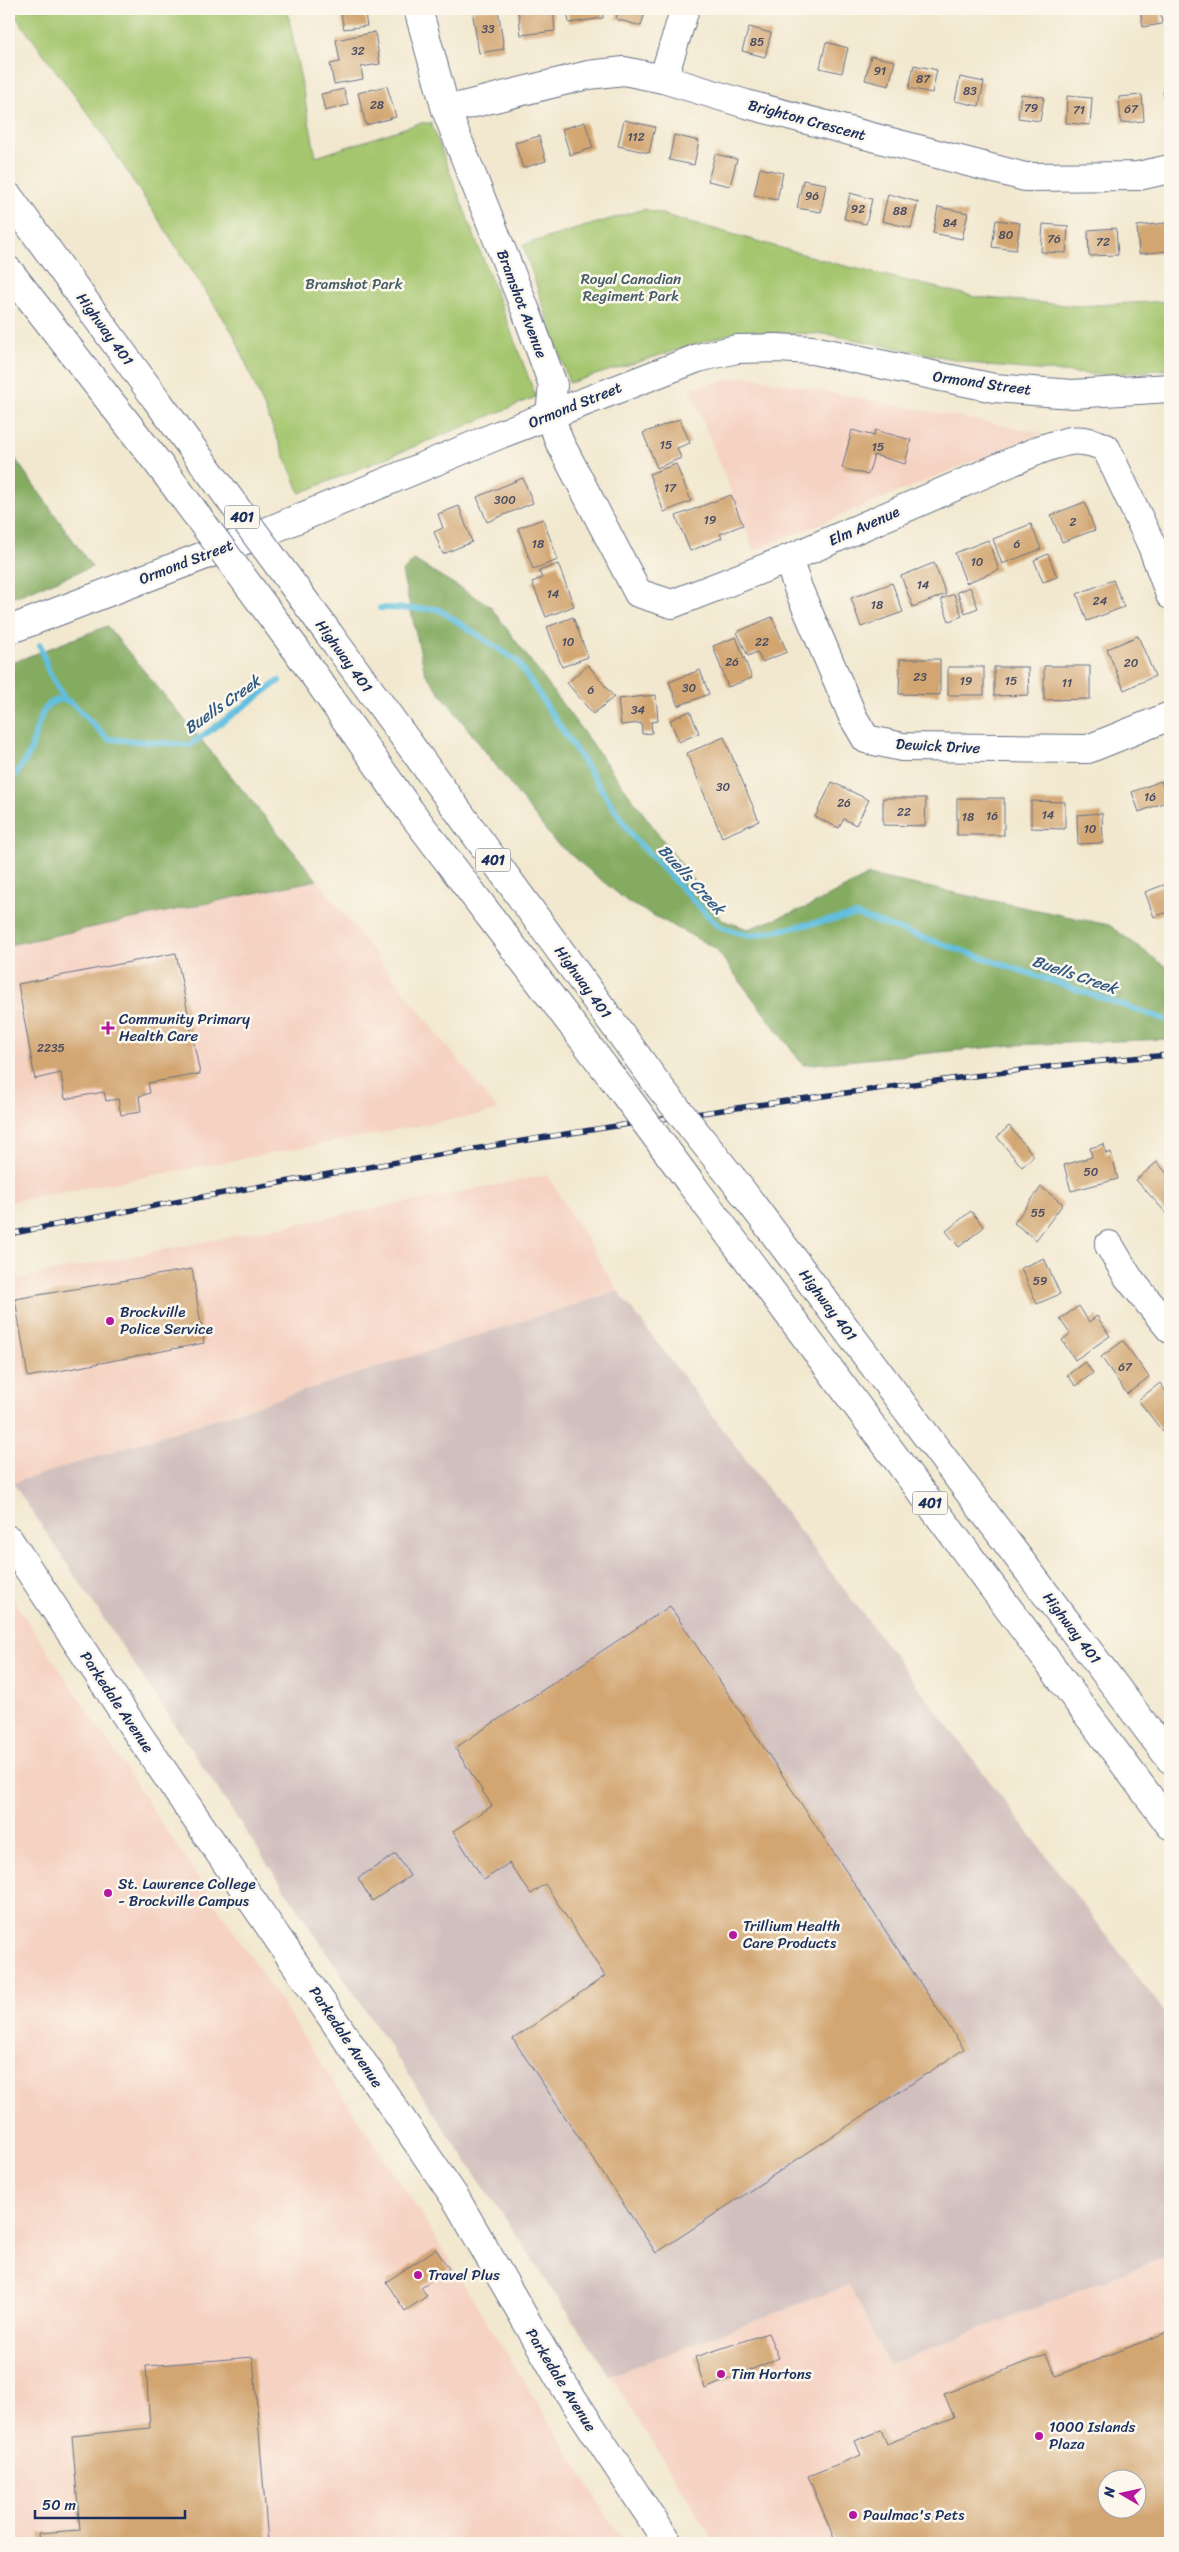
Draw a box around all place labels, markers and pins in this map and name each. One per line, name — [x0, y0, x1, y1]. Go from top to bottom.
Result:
place label: Community Primary Health Care — [119, 1006, 250, 1049]
marker: Community Primary Health Care — [101, 1021, 115, 1035]
place label: Brockville Police Service — [120, 1299, 213, 1342]
marker: Brockville Police Service — [104, 1315, 116, 1327]
place label: St. Lawrence College - Brockville Campus — [118, 1871, 256, 1914]
marker: St. Lawrence College - Brockville Campus — [102, 1887, 114, 1899]
place label: Trillium Health Care Products — [743, 1913, 841, 1956]
marker: Trillium Health Care Products — [727, 1929, 739, 1941]
place label: Travel Plus — [428, 2262, 500, 2288]
marker: Travel Plus — [412, 2269, 424, 2281]
place label: Tim Hortons — [731, 2361, 812, 2387]
marker: Tim Hortons — [715, 2368, 727, 2380]
place label: 1000 Islands Plaza — [1049, 2414, 1135, 2457]
marker: 1000 Islands Plaza — [1033, 2430, 1045, 2442]
place label: Paulmac's Pets — [863, 2502, 965, 2528]
marker: Paulmac's Pets — [847, 2509, 859, 2521]

